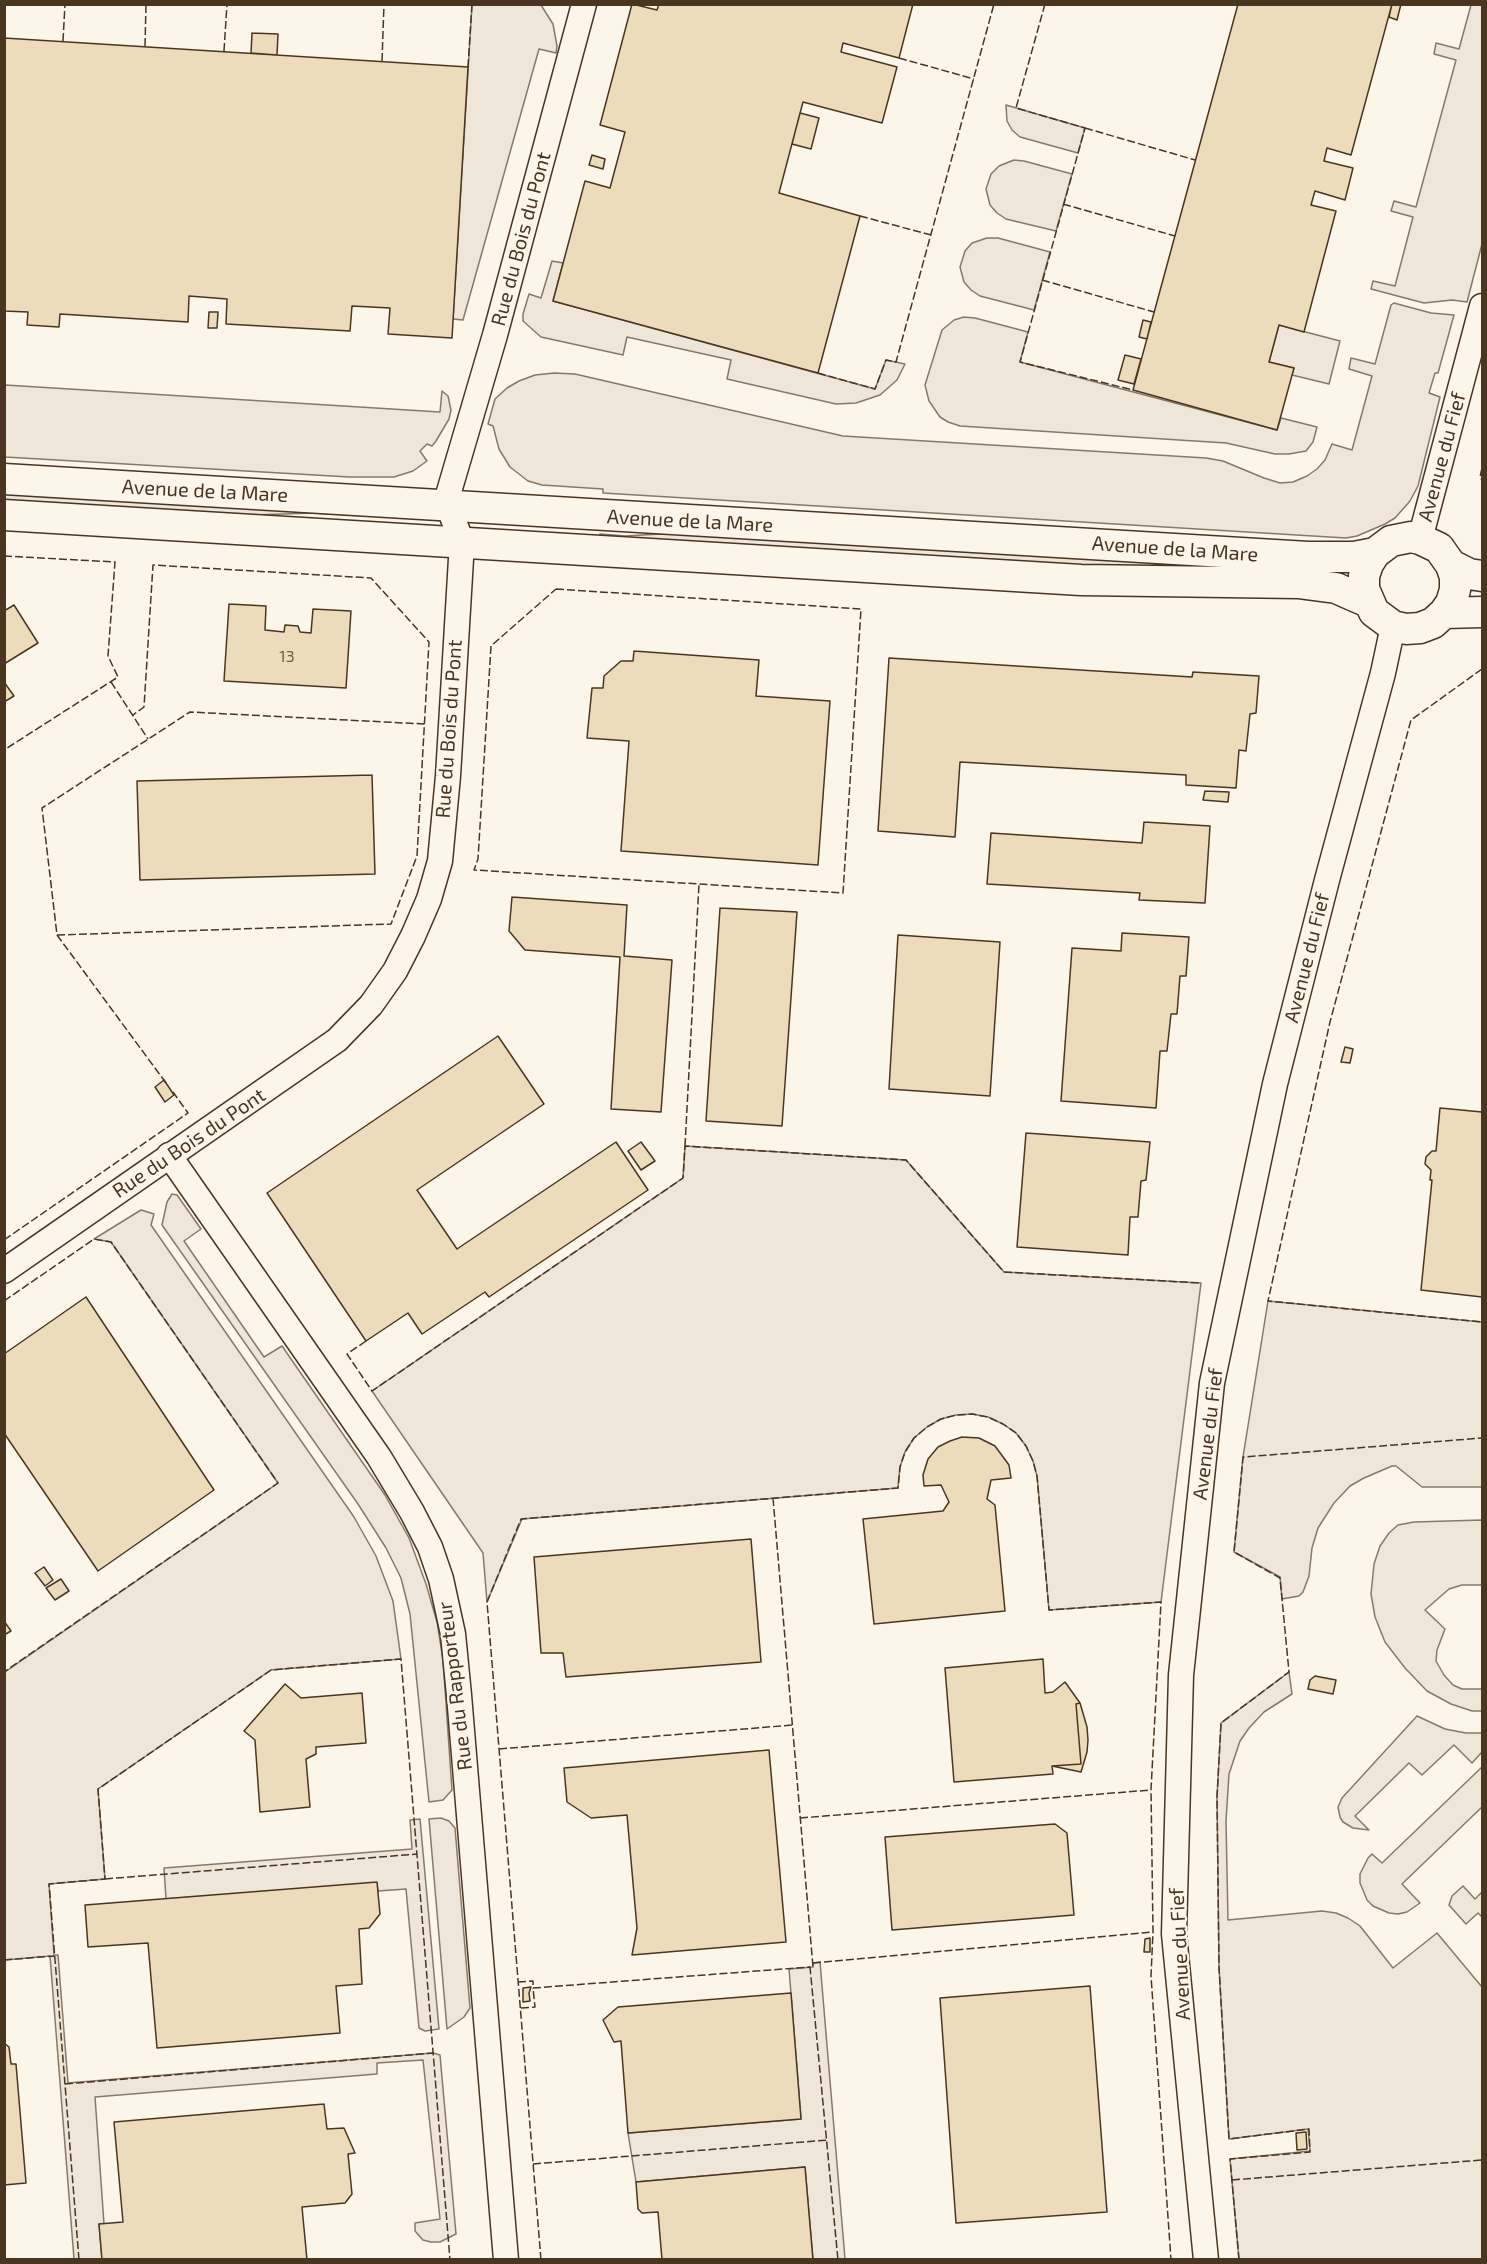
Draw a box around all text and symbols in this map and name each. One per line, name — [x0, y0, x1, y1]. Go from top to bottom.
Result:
street label: Rue du Bois du Pont — [486, 149, 556, 329]
street label: Avenue du Fief — [1413, 390, 1471, 524]
street label: Avenue de la Mare — [121, 475, 289, 507]
street label: Avenue de la Mare — [606, 505, 774, 537]
street label: Avenue de la Mare — [1091, 531, 1259, 567]
street label: Rue du Bois du Pont — [431, 639, 467, 819]
house number: 13 — [279, 647, 295, 667]
street label: Avenue du Fief — [1279, 891, 1335, 1025]
street label: Rue du Bois du Pont — [108, 1083, 270, 1203]
street label: Avenue du Fief — [1188, 1367, 1228, 1501]
street label: Rue du Rapporteur — [433, 1600, 477, 1772]
street label: Avenue du Fief — [1165, 1887, 1195, 2021]

